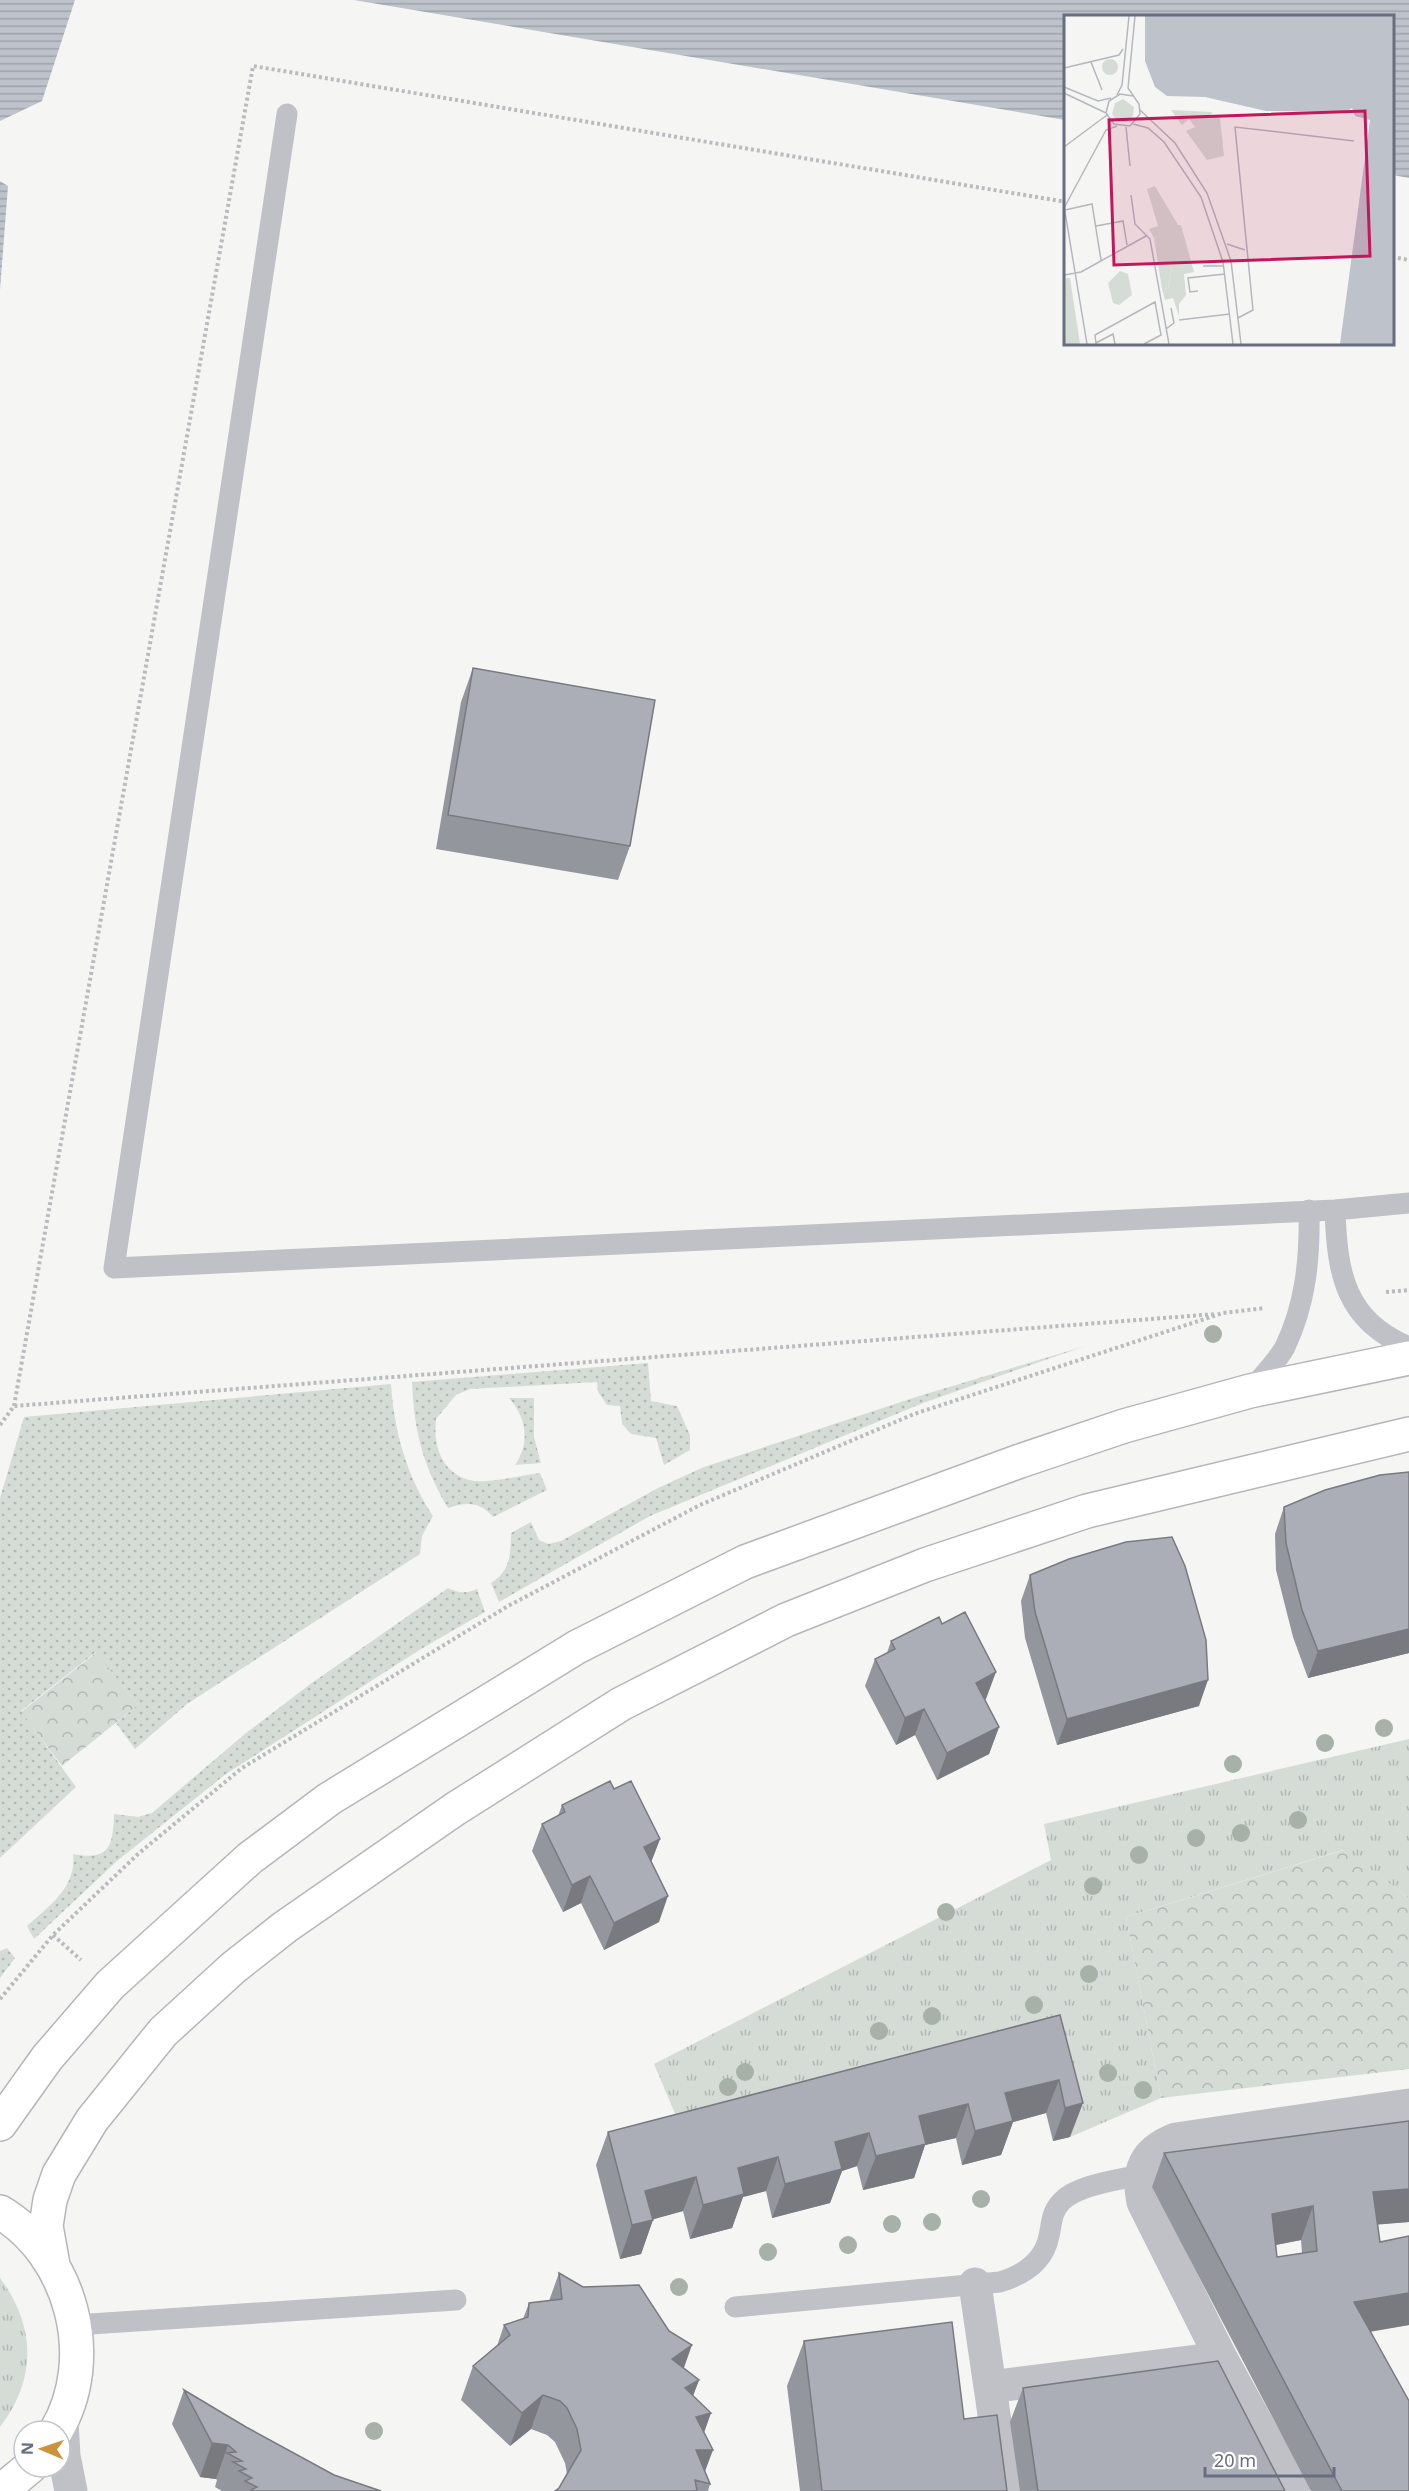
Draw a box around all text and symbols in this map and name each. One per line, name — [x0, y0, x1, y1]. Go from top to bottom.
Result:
inset map — [1064, 15, 1394, 345]
north arrow — [12, 2419, 72, 2479]
scale bar — [1205, 2440, 1334, 2478]
text: N — [16, 2442, 38, 2455]
text: 20 m — [1214, 2448, 1256, 2472]

